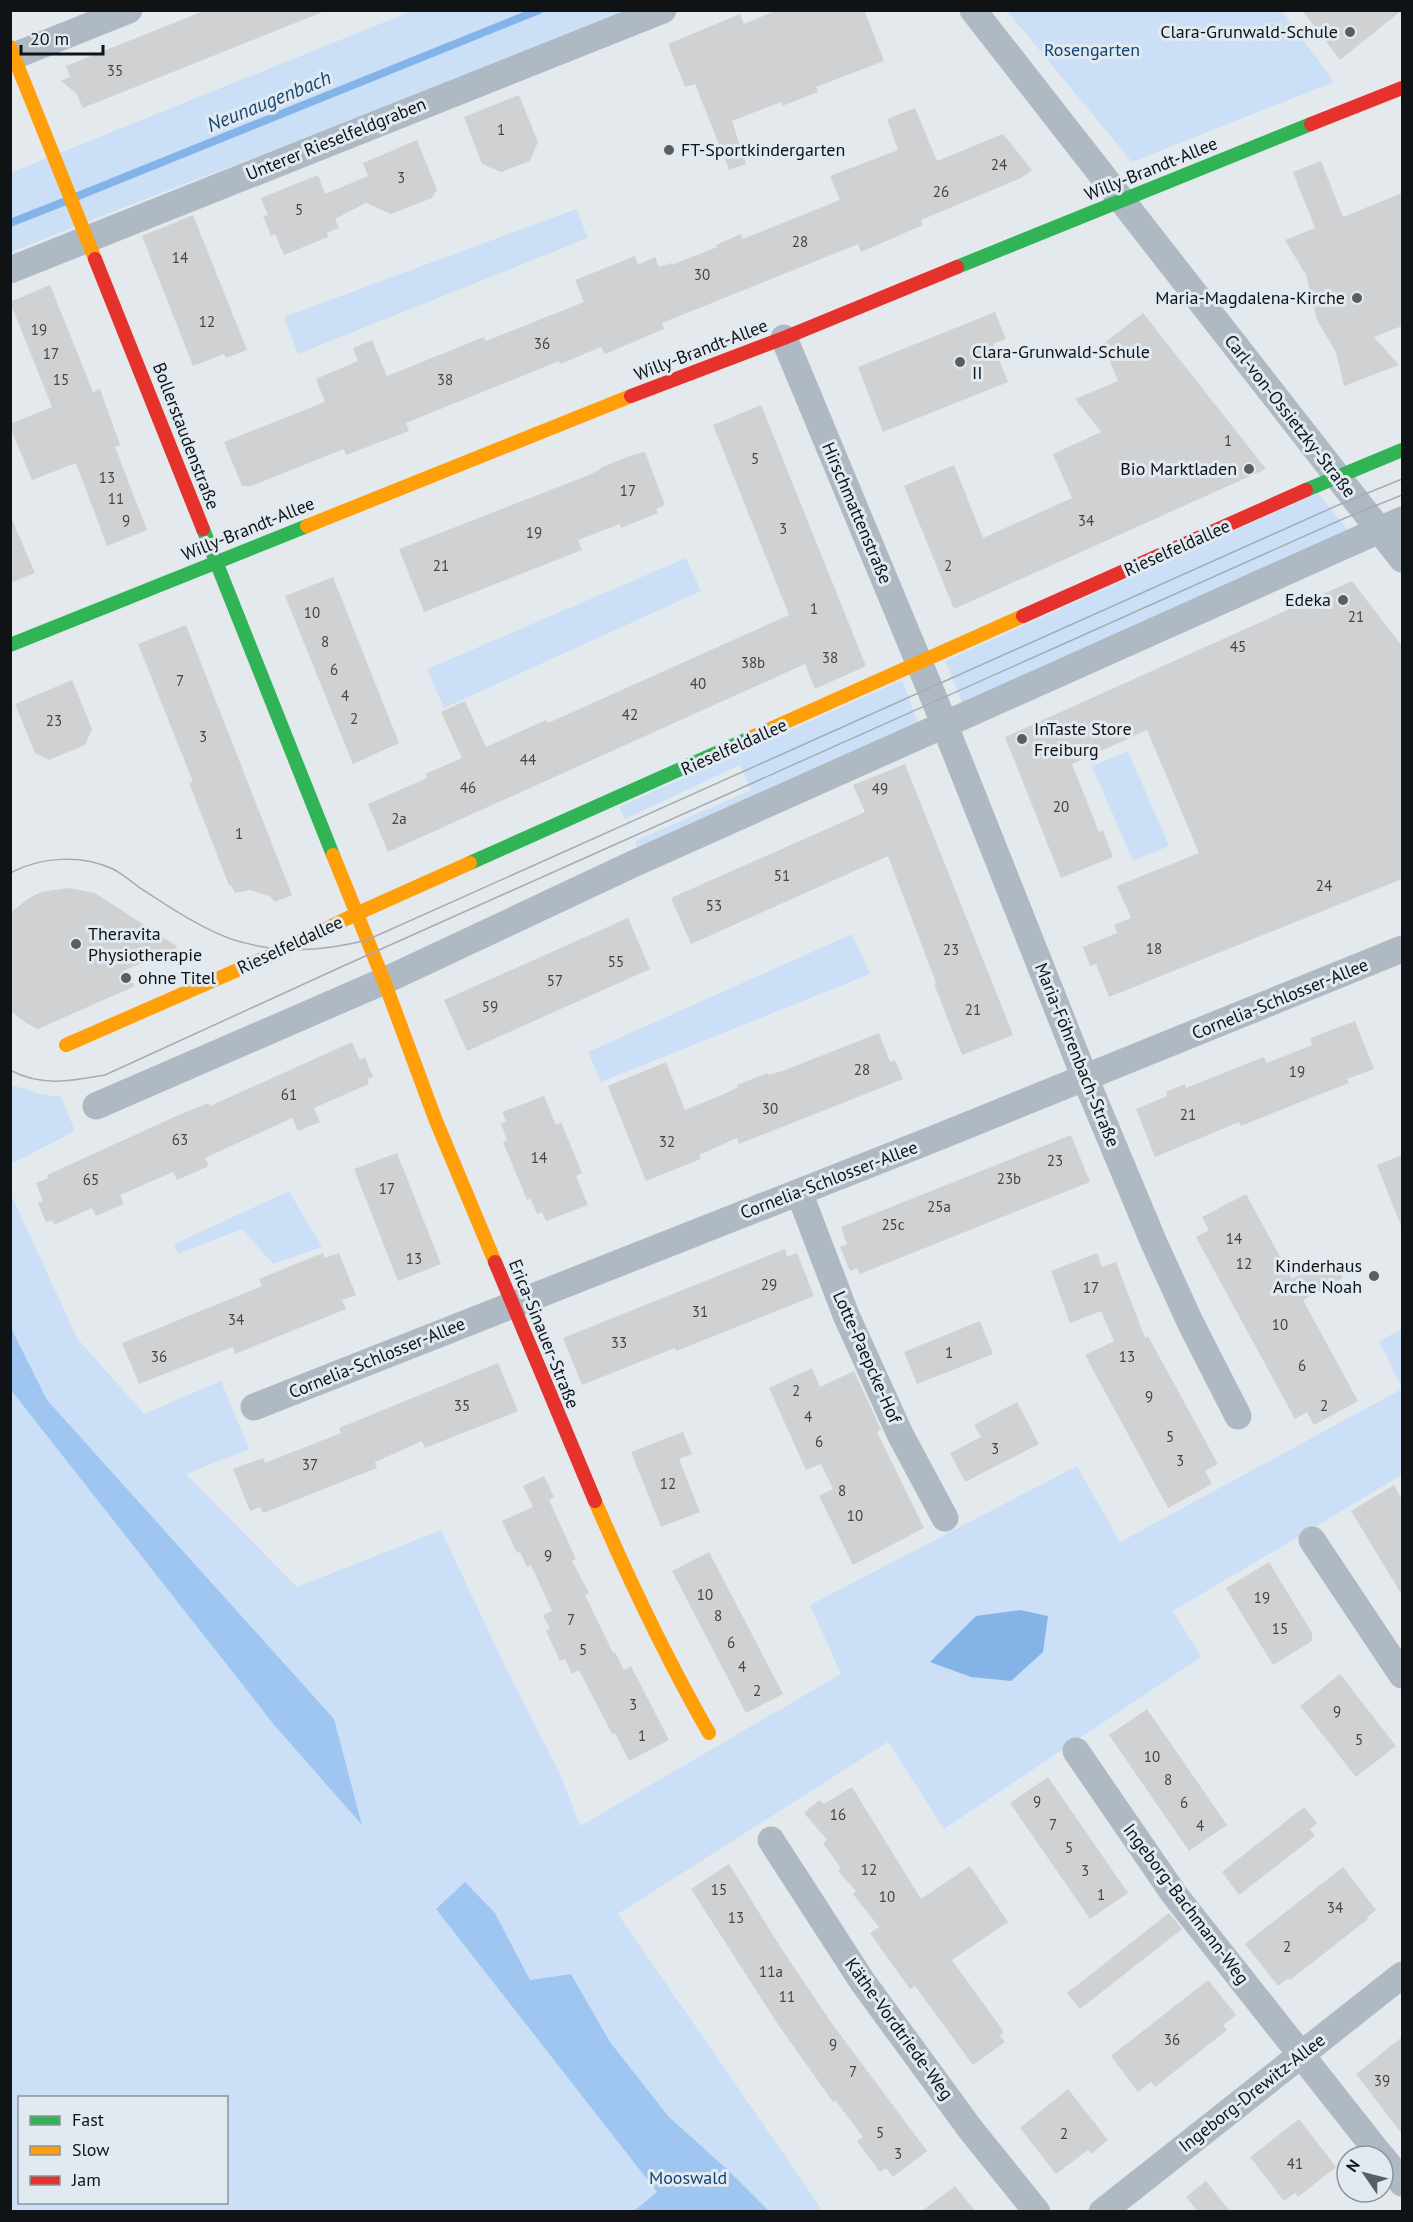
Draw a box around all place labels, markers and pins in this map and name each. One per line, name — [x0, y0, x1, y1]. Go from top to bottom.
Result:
place label: Clara-Grunwald-Schule — [1160, 20, 1338, 43]
marker: Clara-Grunwald-Schule — [1343, 25, 1357, 39]
place label: FT-Sportkindergarten — [681, 138, 845, 161]
marker: FT-Sportkindergarten — [662, 143, 676, 157]
place label: Maria-Magdalena-Kirche — [1155, 286, 1345, 309]
marker: Maria-Magdalena-Kirche — [1350, 291, 1364, 305]
place label: Clara-Grunwald-Schule II — [972, 340, 1150, 384]
marker: Clara-Grunwald-Schule II — [953, 355, 967, 369]
place label: Bio Marktladen — [1120, 457, 1237, 480]
marker: Bio Marktladen — [1242, 462, 1256, 476]
place label: Edeka — [1285, 588, 1331, 611]
marker: Edeka — [1336, 593, 1350, 607]
place label: InTaste Store Freiburg — [1034, 717, 1132, 761]
marker: InTaste Store Freiburg — [1015, 732, 1029, 746]
place label: Theravita Physiotherapie — [88, 922, 202, 966]
marker: Theravita Physiotherapie — [69, 937, 83, 951]
place label: ohne Titel — [138, 966, 217, 989]
marker: ohne Titel — [119, 971, 133, 985]
place label: Kinderhaus Arche Noah — [1273, 1254, 1362, 1298]
marker: Kinderhaus Arche Noah — [1367, 1269, 1381, 1283]

